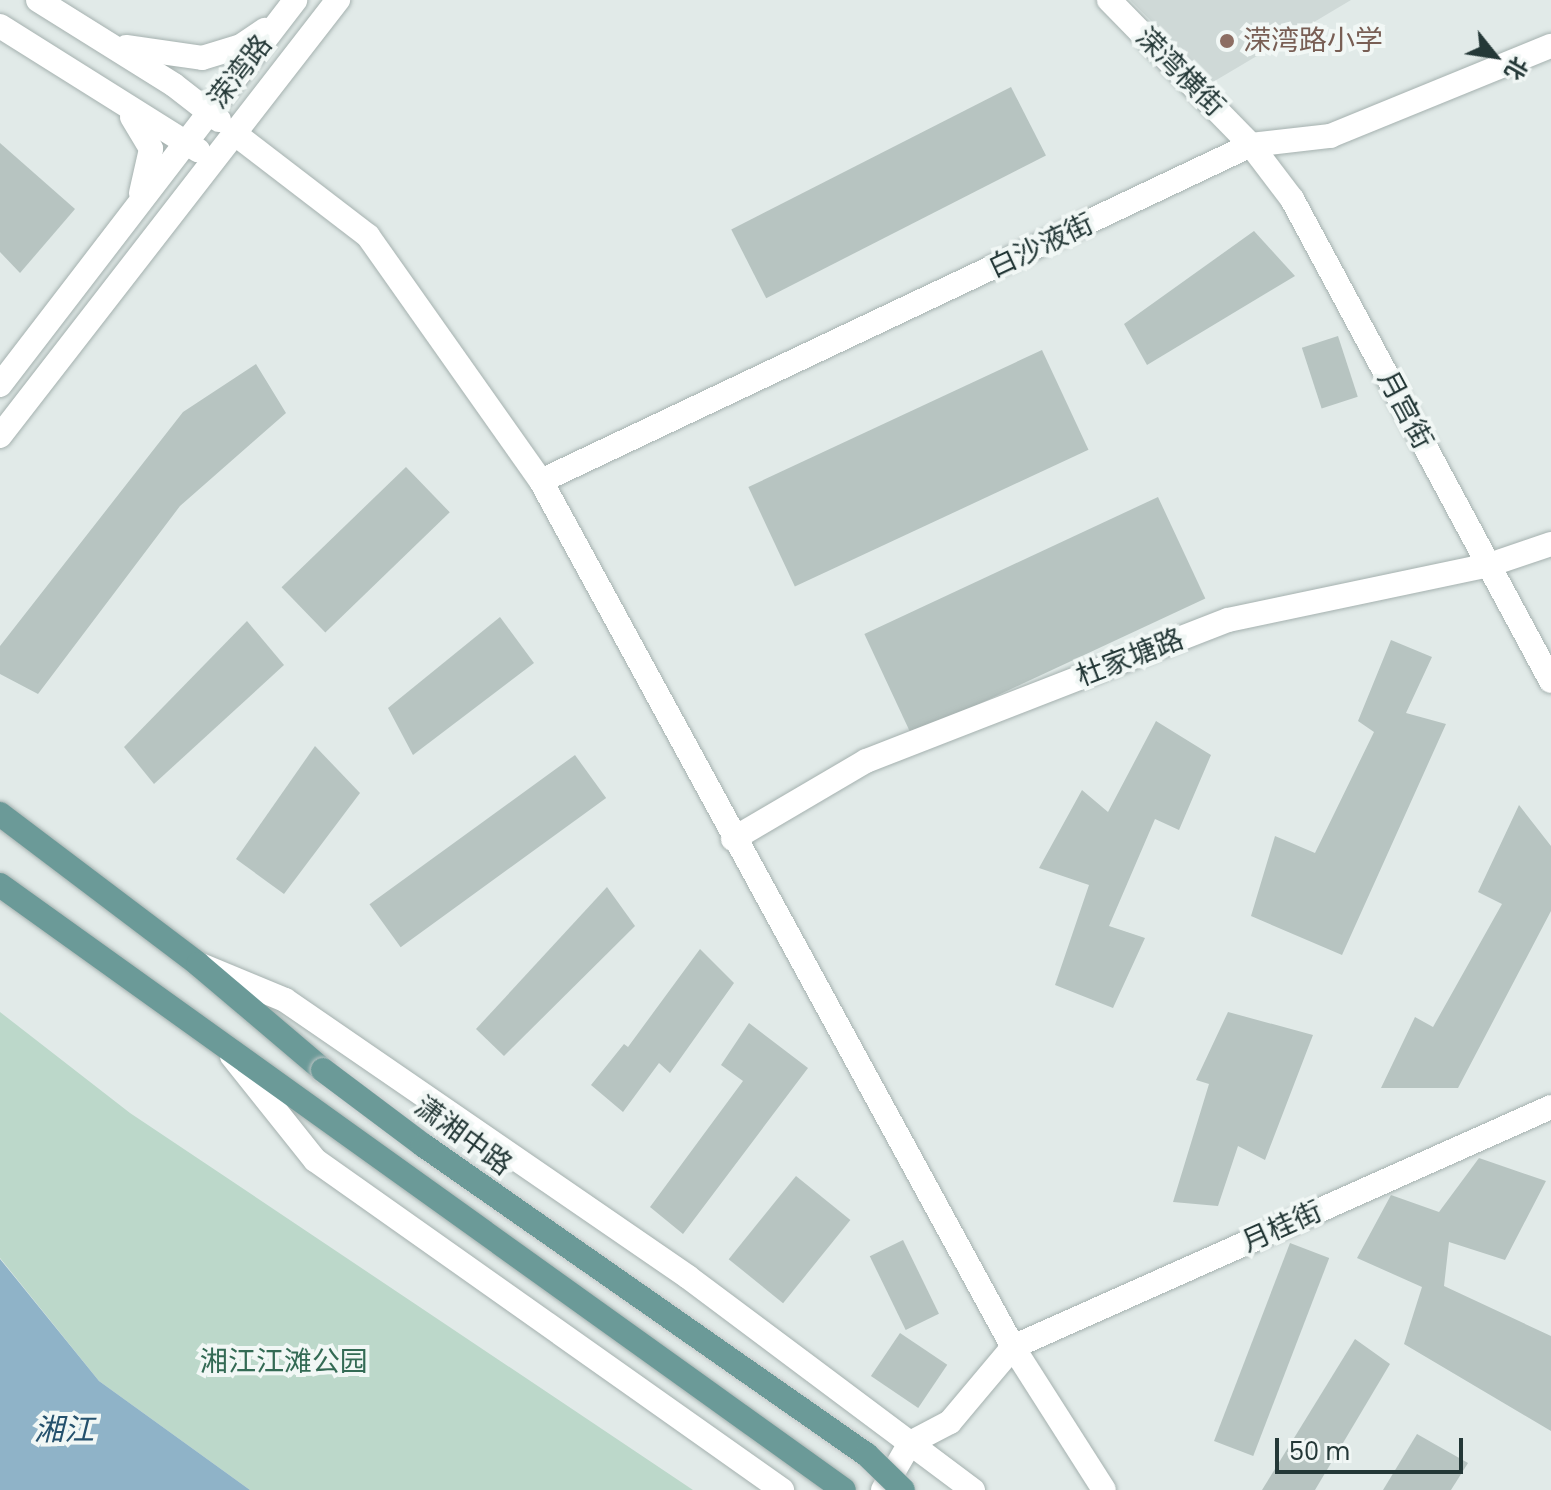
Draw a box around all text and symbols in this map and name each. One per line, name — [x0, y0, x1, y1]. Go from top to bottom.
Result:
north arrow — [1455, 16, 1535, 96]
street label: 溁湾横街 — [1129, 21, 1231, 123]
place label: 溁湾路小学 — [1243, 24, 1383, 58]
street label: 溁湾路 — [201, 29, 279, 115]
marker: 溁湾路小学 — [1218, 32, 1236, 50]
text: 北 — [1497, 51, 1535, 86]
street label: 白沙液街 — [983, 207, 1099, 285]
street label: 月宫街 — [1370, 365, 1440, 455]
street label: 杜家塘路 — [1072, 622, 1188, 694]
street label: 潇湘中路 — [408, 1089, 518, 1183]
street label: 月桂街 — [1237, 1195, 1327, 1259]
park label: 湘江江滩公园 — [200, 1345, 368, 1379]
water label: 湘江 — [34, 1412, 94, 1448]
scale bar — [1279, 1422, 1467, 1472]
text: 50 m — [1289, 1435, 1350, 1468]

